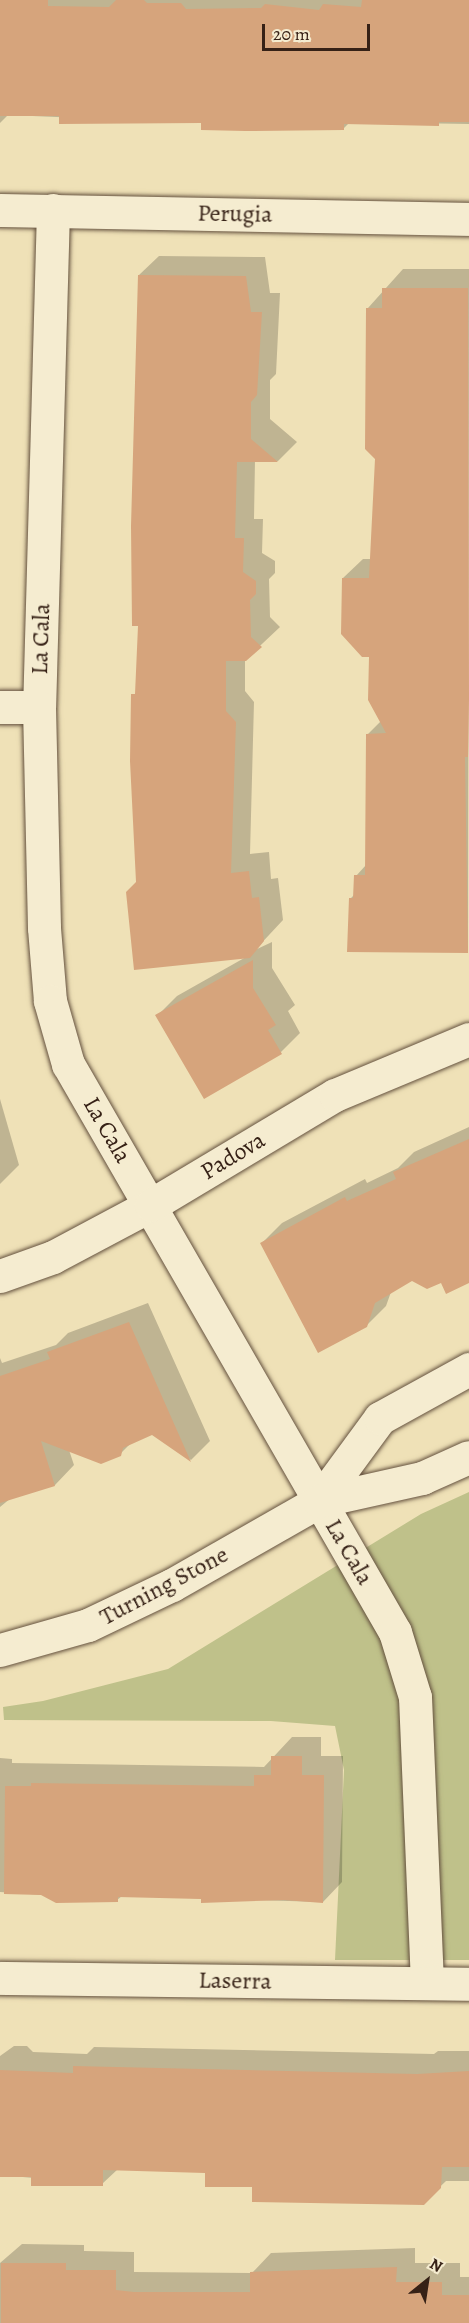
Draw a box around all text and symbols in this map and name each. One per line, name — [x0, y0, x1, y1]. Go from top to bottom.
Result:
scale bar — [265, 12, 373, 50]
text: 20 m — [273, 22, 310, 46]
street label: Perugia — [197, 199, 273, 229]
street label: La Cala — [25, 603, 57, 675]
street label: La Cala — [77, 1092, 137, 1168]
street label: Padova — [196, 1126, 270, 1186]
street label: La Cala — [319, 1514, 379, 1590]
street label: Turning Stone — [95, 1540, 233, 1632]
street label: Laserra — [198, 1966, 272, 1996]
north arrow — [397, 2251, 457, 2311]
text: N — [425, 2253, 447, 2278]

